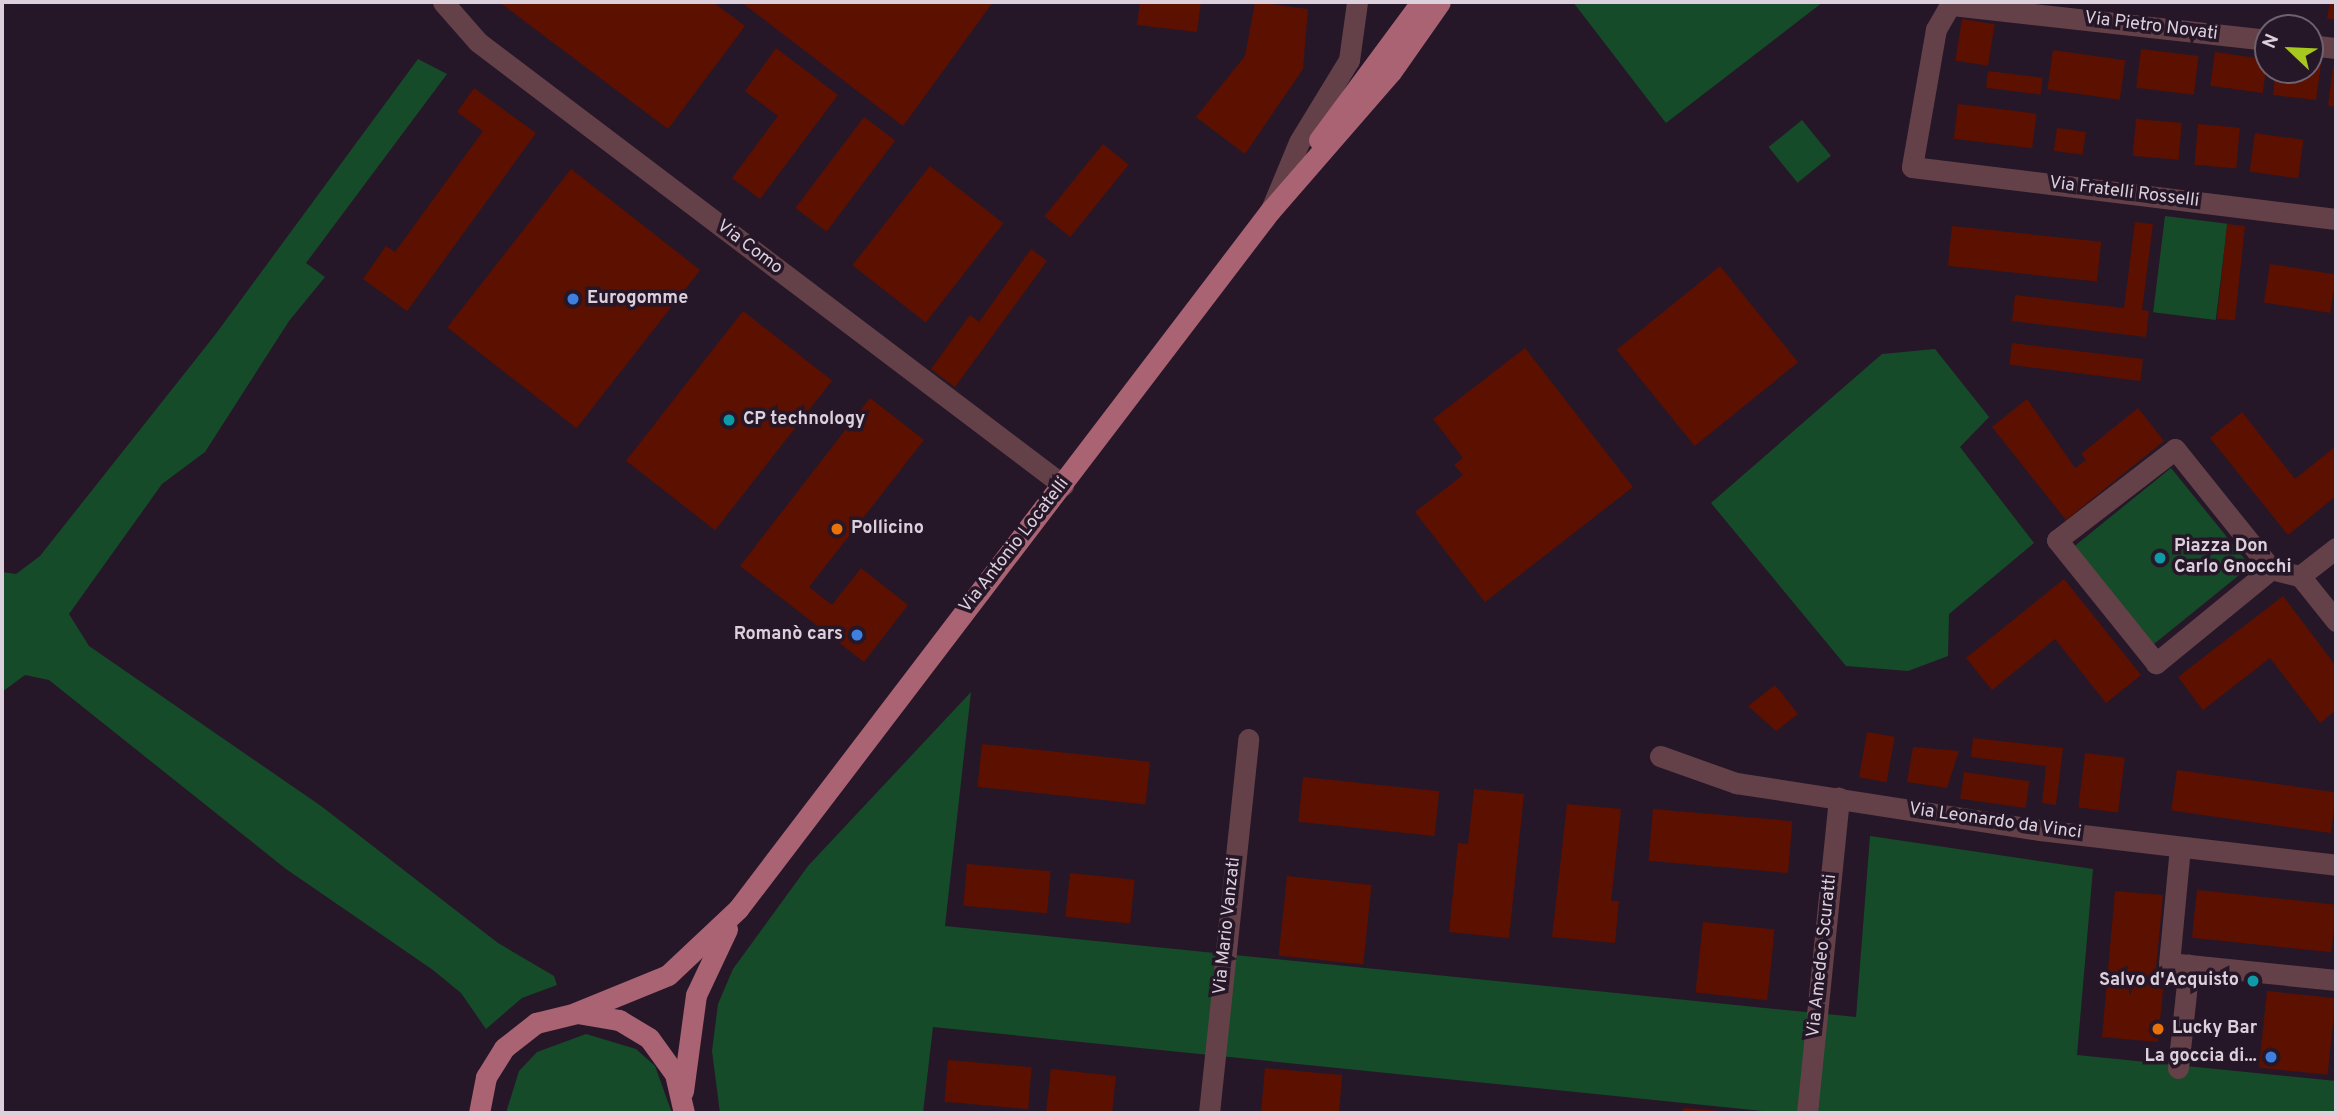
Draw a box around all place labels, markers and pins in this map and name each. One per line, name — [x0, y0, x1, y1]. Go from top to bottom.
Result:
place label: Eurogomme — [587, 288, 688, 310]
marker: Eurogomme — [565, 291, 581, 307]
place label: CP technology — [743, 409, 865, 431]
marker: CP technology — [721, 412, 737, 428]
place label: Pollicino — [851, 518, 924, 540]
marker: Pollicino — [829, 521, 845, 537]
place label: Piazza Don Carlo Gnocchi — [2174, 537, 2291, 580]
marker: Piazza Don Carlo Gnocchi — [2152, 550, 2168, 566]
place label: Romanò cars — [734, 624, 843, 646]
marker: Romanò cars — [849, 627, 865, 643]
place label: Salvo d'Acquisto — [2099, 970, 2239, 992]
marker: Salvo d'Acquisto — [2245, 973, 2261, 989]
place label: Lucky Bar — [2172, 1018, 2257, 1040]
marker: Lucky Bar — [2150, 1021, 2166, 1037]
place label: La goccia di... — [2144, 1046, 2257, 1068]
marker: La goccia di... — [2263, 1049, 2279, 1065]

